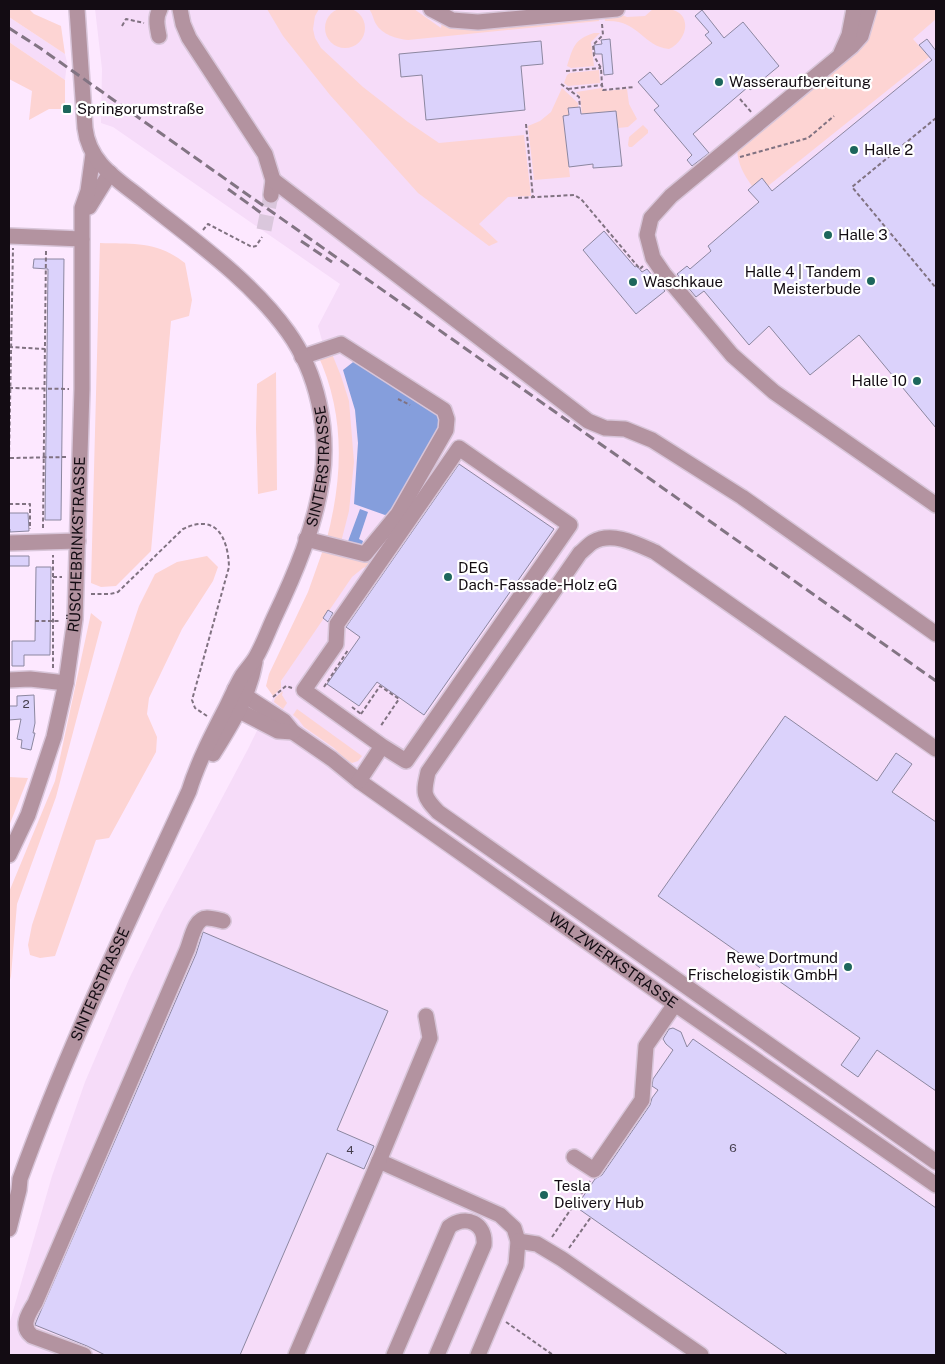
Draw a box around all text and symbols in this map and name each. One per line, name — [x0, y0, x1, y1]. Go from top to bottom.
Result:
place label: Wasseraufbereitung — [729, 73, 871, 90]
marker: Wasseraufbereitung — [713, 76, 725, 88]
place label: Springorumstraße — [77, 100, 204, 117]
marker: Springorumstraße — [61, 103, 73, 115]
place label: Halle 2 — [864, 141, 913, 158]
marker: Halle 2 — [848, 144, 860, 156]
place label: Halle 3 — [838, 226, 888, 243]
marker: Halle 3 — [822, 229, 834, 241]
place label: Halle 4 | Tandem Meisterbude — [745, 263, 861, 297]
place label: Waschkaue — [643, 273, 723, 290]
marker: Halle 4 | Tandem Meisterbude — [865, 275, 877, 287]
marker: Waschkaue — [627, 276, 639, 288]
place label: Halle 10 — [851, 372, 907, 389]
marker: Halle 10 — [911, 375, 923, 387]
street label: SINTERSTRASSE — [302, 404, 332, 529]
street label: RÜSCHEBRINKSTRASSE — [64, 456, 88, 633]
place label: DEG Dach-Fassade-Holz eG — [458, 559, 617, 593]
marker: DEG Dach-Fassade-Holz eG — [442, 571, 454, 583]
house number: 2 — [22, 697, 30, 711]
street label: WALZWERKSTRASSE — [546, 909, 681, 1011]
street label: SINTERSTRASSE — [67, 925, 133, 1043]
place label: Rewe Dortmund Frischelogistik GmbH — [688, 949, 838, 983]
marker: Rewe Dortmund Frischelogistik GmbH — [842, 961, 854, 973]
house number: 6 — [729, 1141, 737, 1155]
house number: 4 — [346, 1143, 354, 1157]
place label: Tesla Delivery Hub — [554, 1177, 644, 1211]
marker: Tesla Delivery Hub — [538, 1189, 550, 1201]

